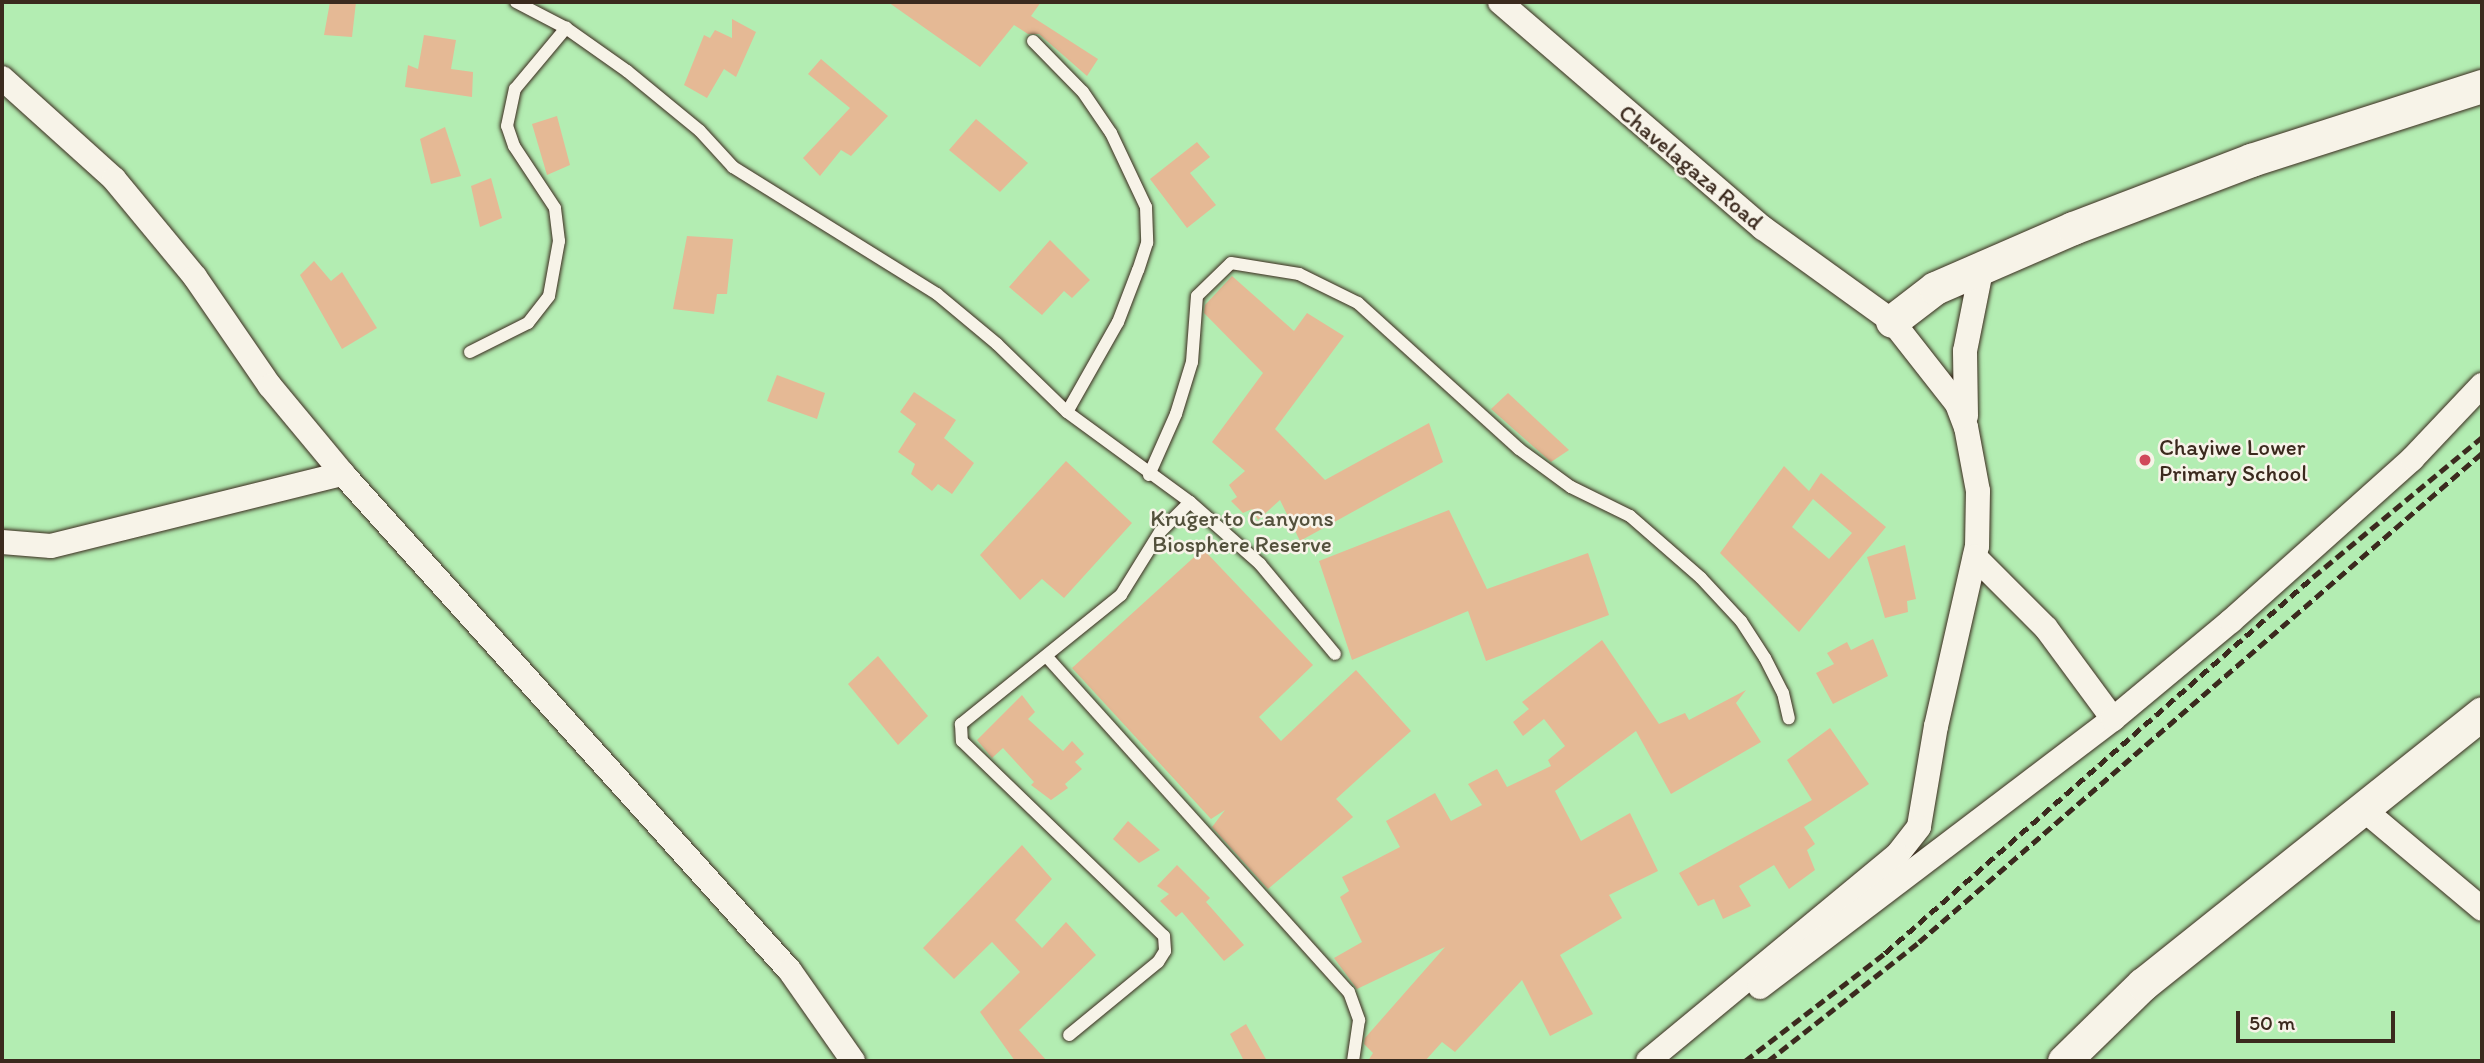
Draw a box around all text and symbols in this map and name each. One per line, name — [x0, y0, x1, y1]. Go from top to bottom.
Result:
street label: Chavelagaza Road — [1613, 99, 1769, 235]
place label: Chayiwe Lower Primary School — [2159, 433, 2308, 487]
marker: Chayiwe Lower Primary School — [2137, 452, 2153, 468]
park label: Kruger to Canyons Biosphere Reserve — [1150, 504, 1334, 558]
scale bar — [2239, 996, 2398, 1040]
text: 50 m — [2249, 1010, 2295, 1035]

